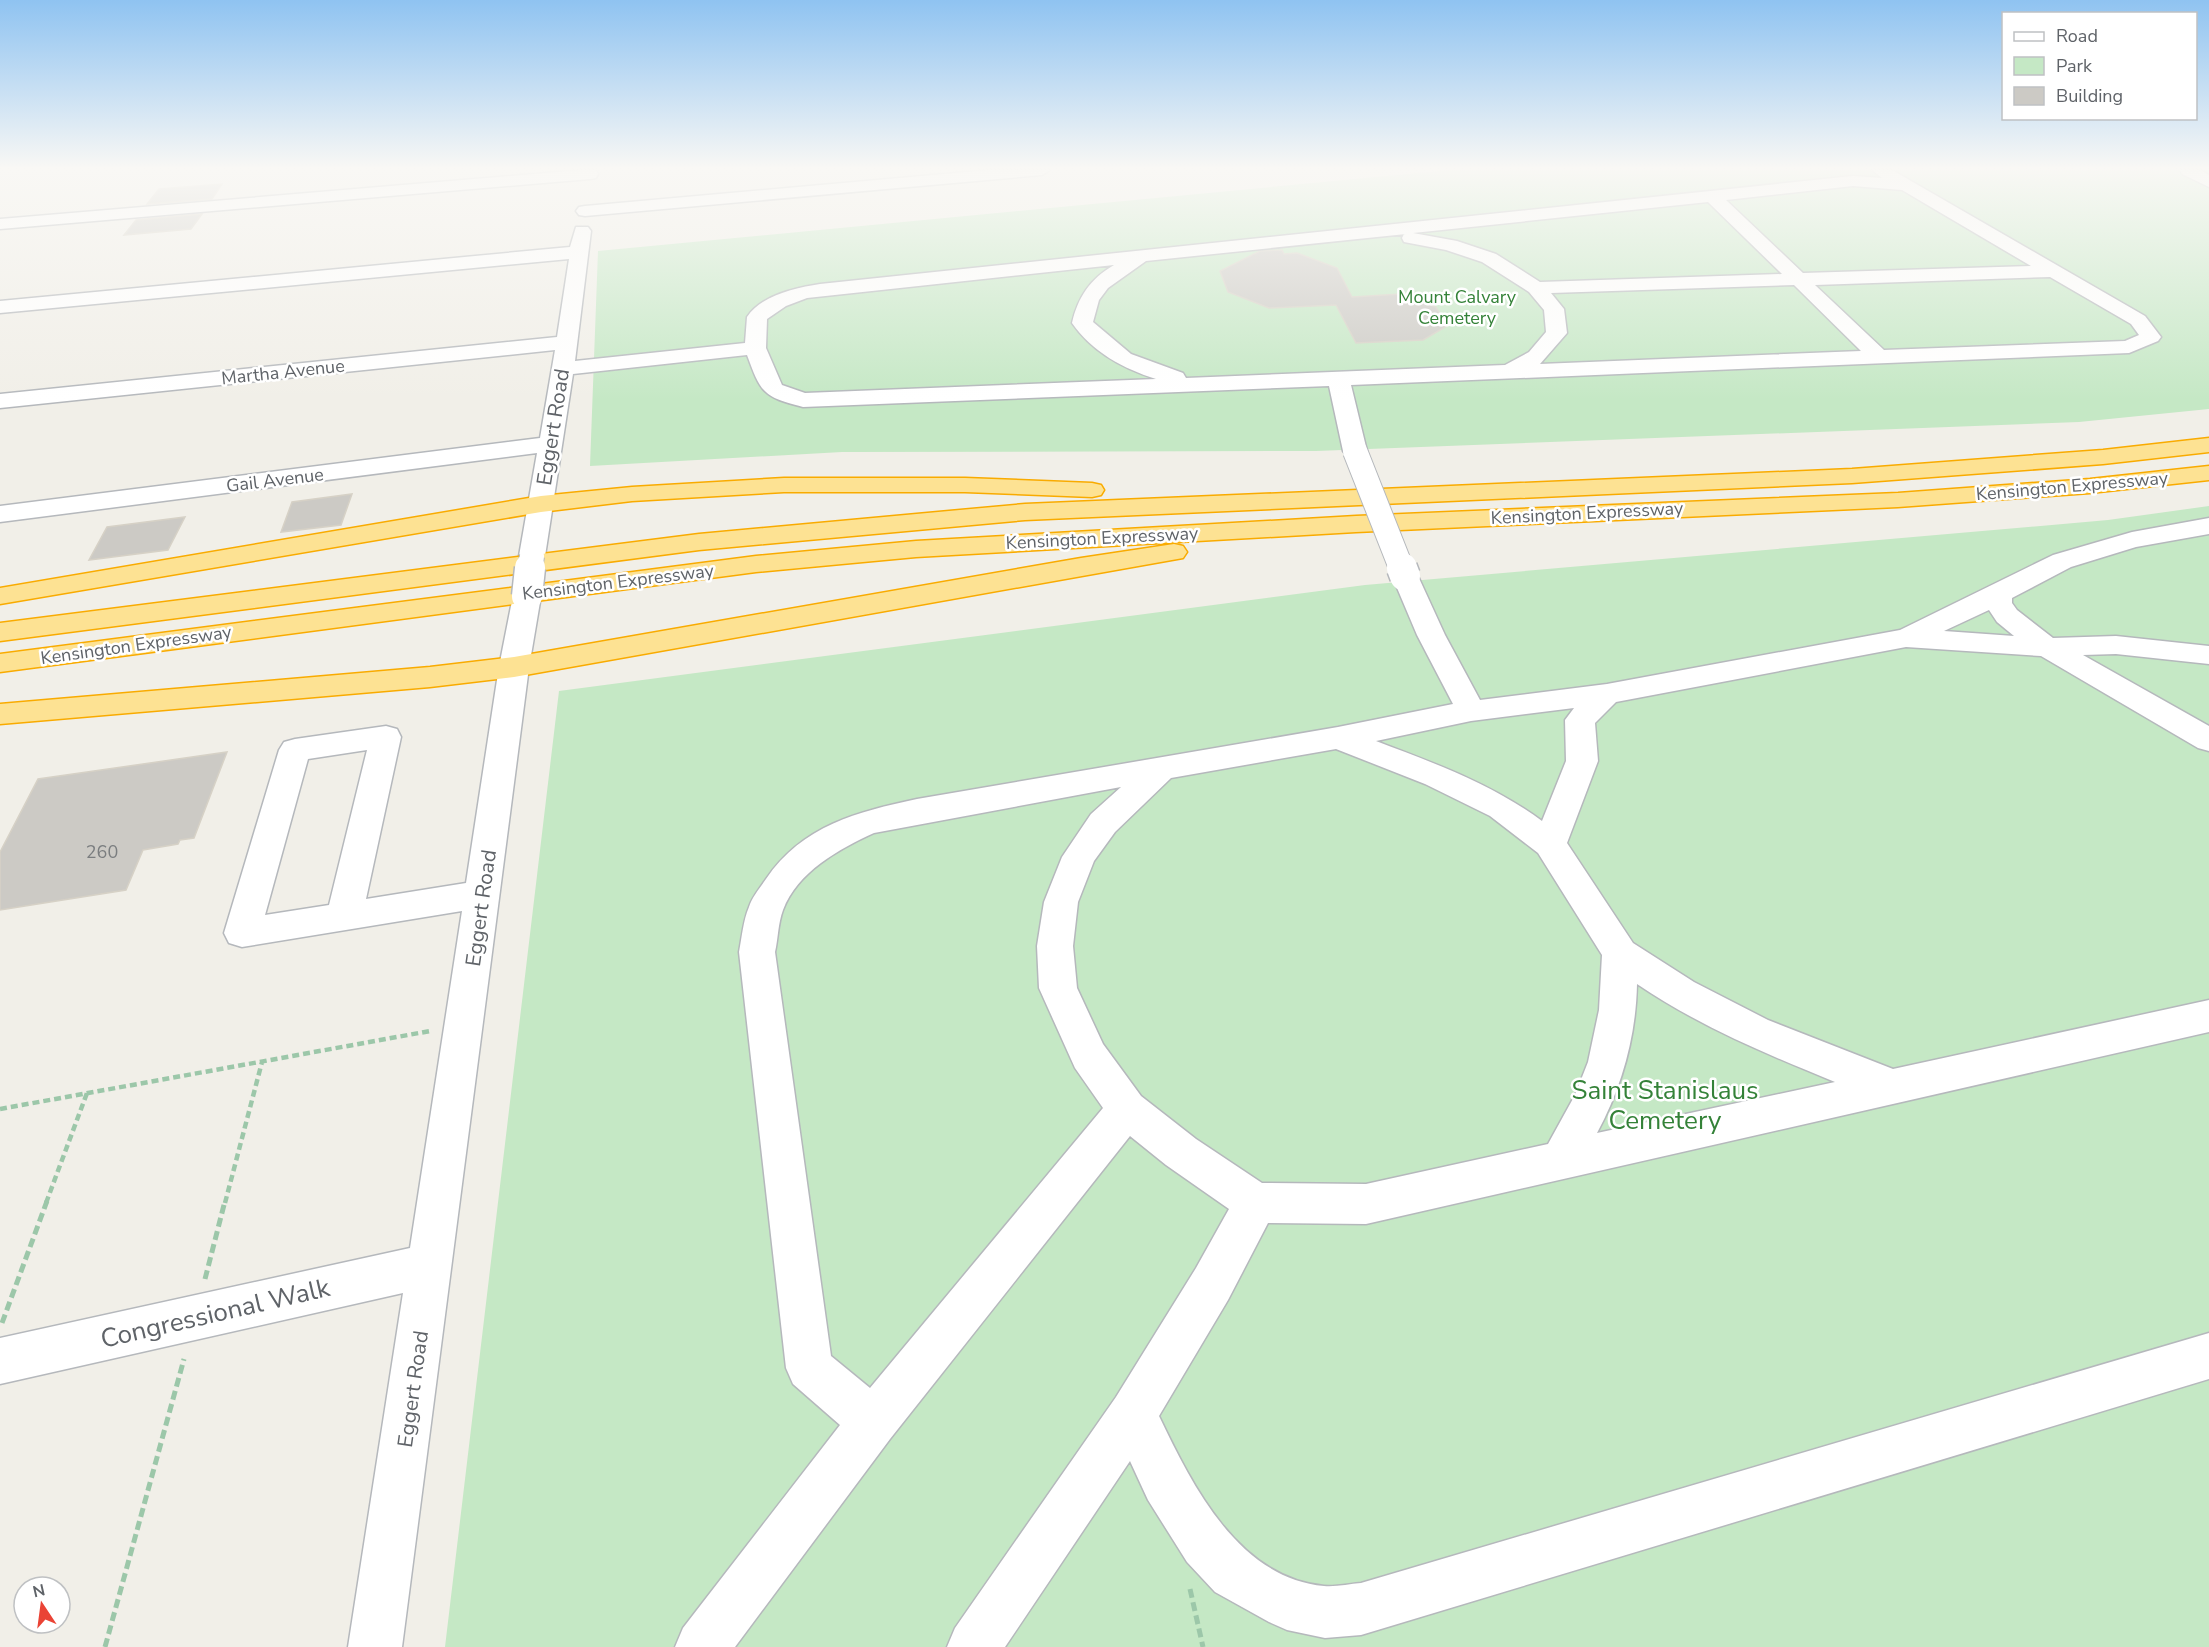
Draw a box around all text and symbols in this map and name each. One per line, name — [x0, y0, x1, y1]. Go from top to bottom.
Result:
legend — [2002, 12, 2197, 120]
text: Road — [2056, 24, 2098, 48]
text: Park — [2056, 54, 2093, 78]
text: Building — [2056, 84, 2123, 108]
park label: Mount Calvary Cemetery — [1398, 285, 1517, 330]
street label: Martha Avenue — [220, 354, 346, 390]
street label: Eggert Road — [530, 367, 576, 487]
street label: Gail Avenue — [225, 462, 325, 498]
street label: Kensington Expressway — [1975, 466, 2170, 506]
street label: Kensington Expressway — [1490, 496, 1685, 530]
street label: Kensington Expressway — [1005, 521, 1200, 555]
street label: Kensington Expressway — [521, 558, 716, 606]
street label: Kensington Expressway — [39, 620, 234, 670]
house number: 260 — [86, 840, 118, 864]
street label: Eggert Road — [459, 848, 503, 968]
park label: Saint Stanislaus Cemetery — [1571, 1073, 1759, 1138]
street label: Congressional Walk — [97, 1270, 334, 1357]
street label: Eggert Road — [391, 1329, 435, 1449]
north arrow — [12, 1575, 72, 1635]
text: N — [31, 1579, 47, 1603]

